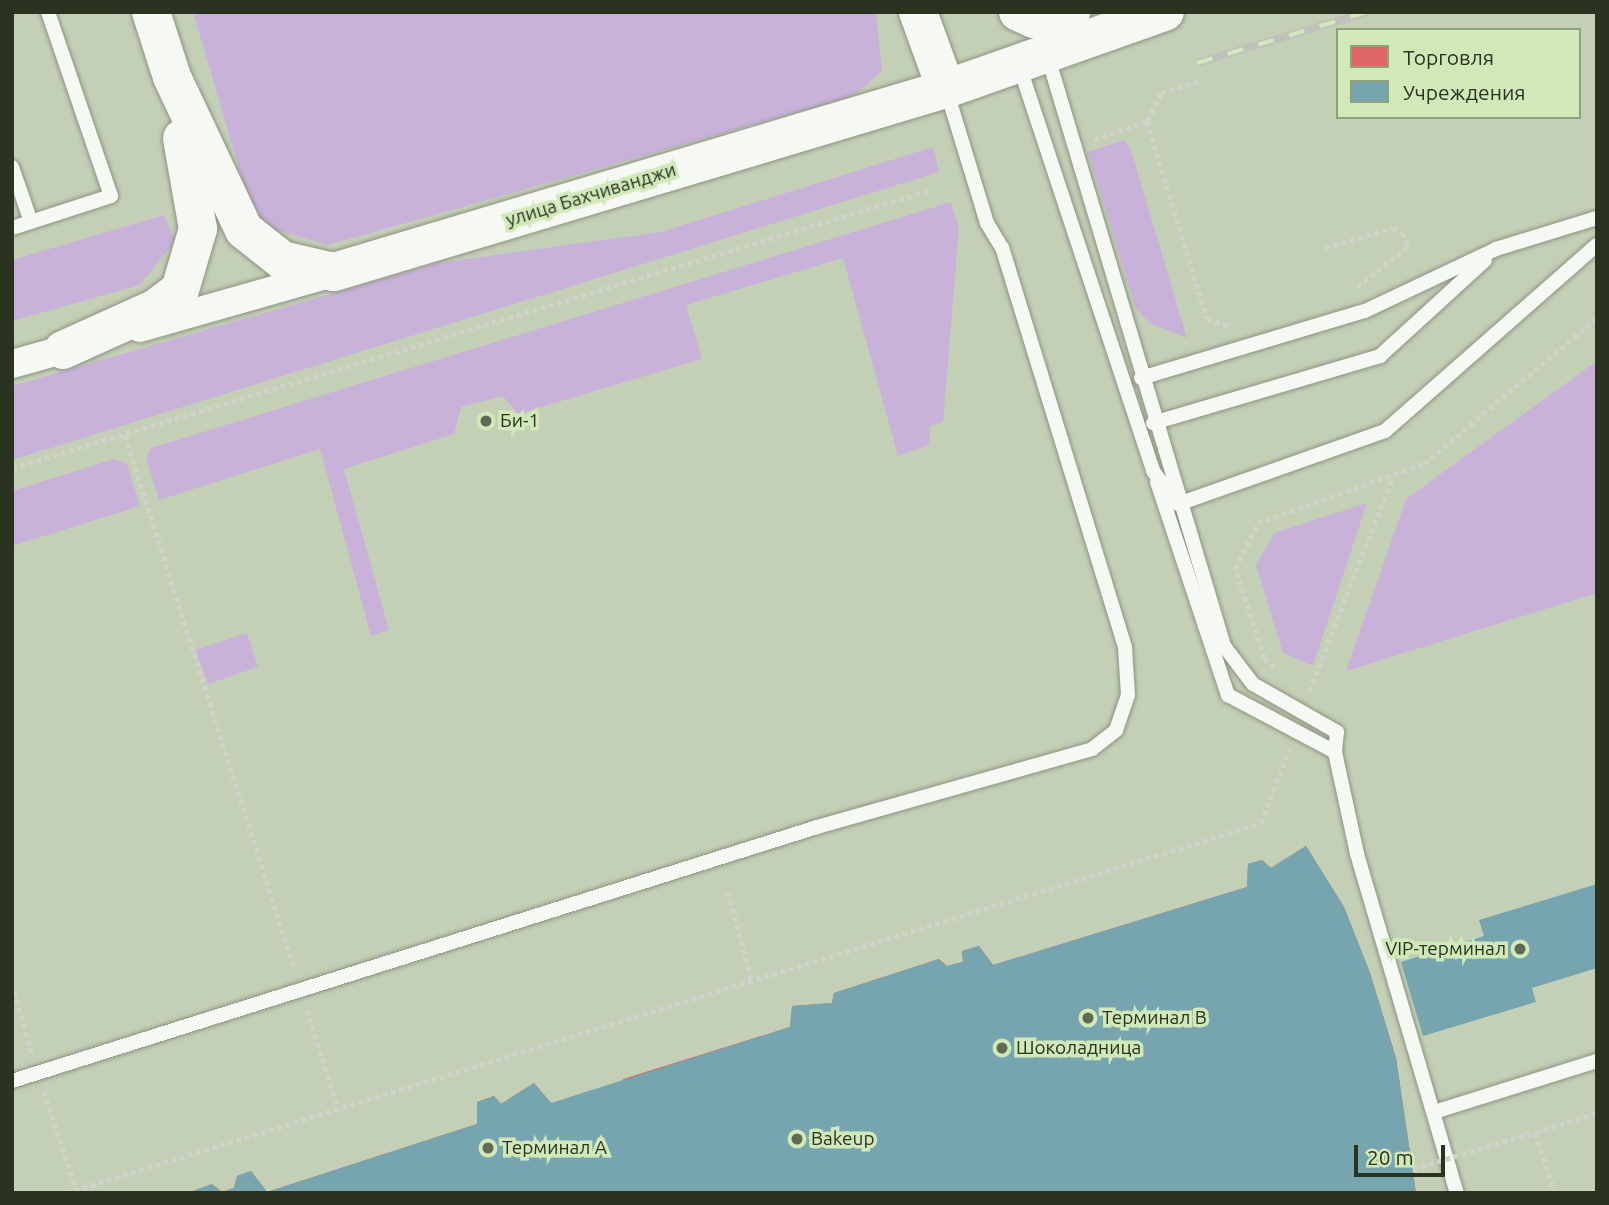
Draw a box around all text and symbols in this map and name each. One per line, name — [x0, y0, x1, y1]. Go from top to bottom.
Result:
legend — [1336, 28, 1581, 119]
text: Торговля — [1403, 45, 1494, 69]
text: Учреждения — [1403, 80, 1526, 104]
street label: улица Бахчиванджи — [503, 158, 679, 232]
place label: Би-1 — [500, 410, 539, 432]
marker: Би-1 — [478, 413, 494, 429]
place label: VIP-терминал — [1385, 938, 1506, 960]
marker: VIP-терминал — [1512, 941, 1528, 957]
place label: Терминал B — [1102, 1007, 1207, 1029]
marker: Терминал B — [1080, 1010, 1096, 1026]
place label: Шоколадница — [1016, 1037, 1141, 1059]
marker: Шоколадница — [994, 1040, 1010, 1056]
place label: Bakeup — [811, 1128, 875, 1150]
marker: Bakeup — [789, 1131, 805, 1147]
scale bar — [1357, 1132, 1448, 1176]
place label: Терминал А — [502, 1137, 607, 1159]
marker: Терминал А — [480, 1140, 496, 1156]
text: 20 m — [1367, 1145, 1414, 1169]

